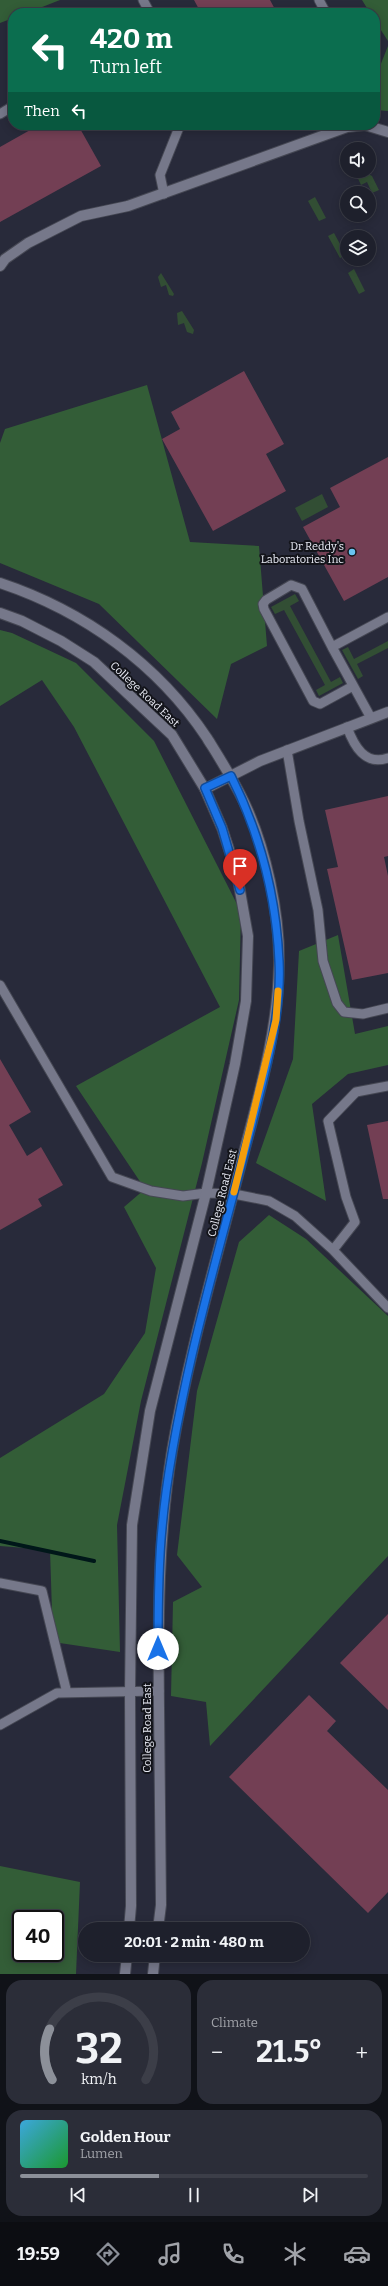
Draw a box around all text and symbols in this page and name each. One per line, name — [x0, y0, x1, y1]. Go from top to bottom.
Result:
text: 420 m — [90, 22, 172, 55]
icon: left — [24, 24, 76, 76]
text: Turn left — [90, 56, 162, 78]
icon: left — [68, 100, 90, 122]
text: Then — [24, 102, 60, 120]
map controls — [340, 142, 376, 266]
button: sound — [340, 142, 376, 178]
button: search — [340, 186, 376, 222]
button: layers — [340, 230, 376, 266]
place label: Dr Reddy's Laboratories Inc — [261, 540, 344, 566]
marker: Dr Reddy's Laboratories Inc — [347, 547, 357, 557]
street label: College Road East — [107, 659, 182, 730]
pin — [223, 849, 257, 890]
icon: arrive — [229, 855, 251, 877]
street label: College Road East — [205, 1148, 240, 1238]
position arrow — [137, 1628, 179, 1670]
street label: College Road East — [141, 1683, 154, 1773]
speed limit sign: 40 — [12, 1910, 64, 1962]
text: 20:01 · 2 min · 480 m — [124, 1933, 264, 1951]
text: Climate — [211, 2015, 258, 2030]
text: 32 — [75, 2024, 122, 2074]
text: 21.5° — [256, 2034, 322, 2070]
text: − — [211, 2039, 223, 2066]
text: + — [355, 2039, 368, 2066]
text: km/h — [81, 2071, 116, 2088]
text: Golden Hour — [80, 2128, 171, 2146]
text: Lumen — [80, 2146, 123, 2161]
icon: previous — [67, 2184, 89, 2206]
icon: pause — [183, 2184, 205, 2206]
icon: next — [299, 2184, 321, 2206]
icon: directions — [94, 2240, 122, 2268]
icon: music — [156, 2240, 184, 2268]
icon: phone — [219, 2240, 247, 2268]
icon: climate — [281, 2240, 309, 2268]
icon: car — [343, 2240, 371, 2268]
text: 19:59 — [17, 2243, 60, 2265]

